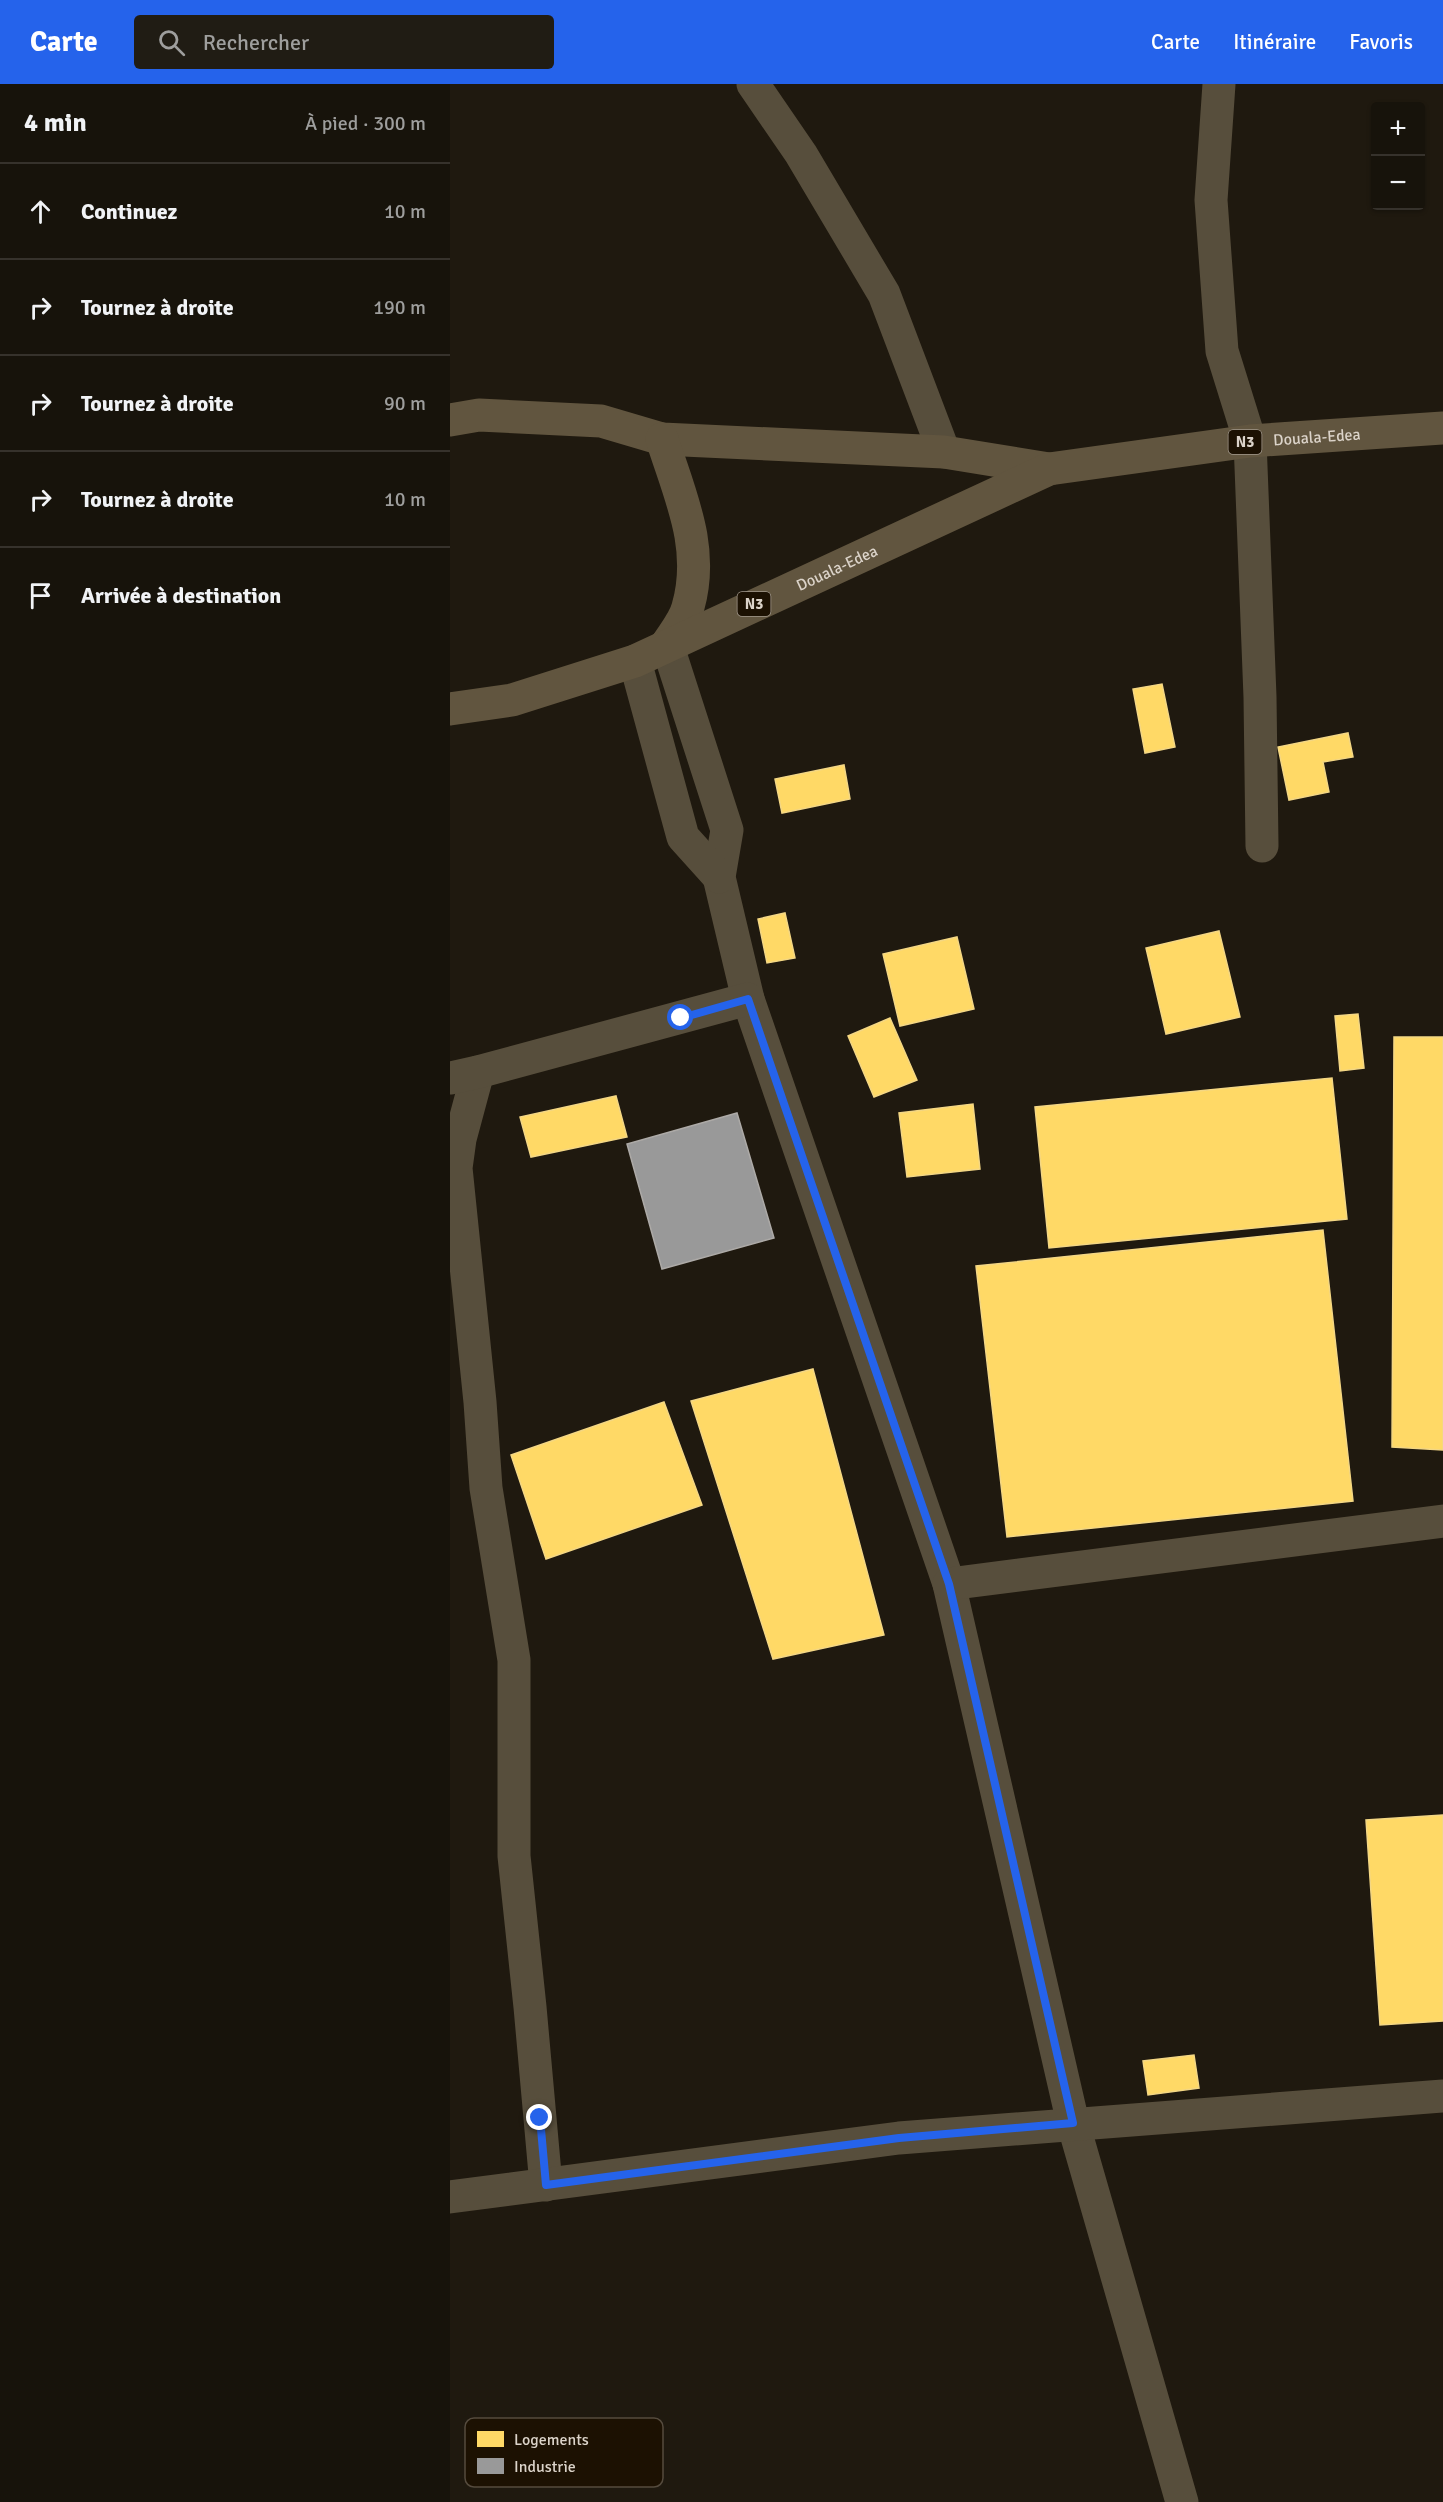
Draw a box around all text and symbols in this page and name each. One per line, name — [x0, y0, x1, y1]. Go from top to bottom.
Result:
search box — [134, 15, 554, 69]
text: Carte — [30, 25, 98, 59]
icon: search — [155, 26, 188, 59]
text: Rechercher — [203, 29, 309, 56]
text: Carte — [1151, 29, 1200, 55]
text: Itinéraire — [1233, 29, 1316, 55]
text: Favoris — [1349, 29, 1413, 55]
map controls — [1371, 102, 1425, 210]
button: + — [1371, 102, 1425, 156]
text: 4 min — [24, 107, 87, 139]
text: À pied · 300 m — [305, 111, 426, 136]
button: − — [1371, 156, 1425, 210]
icon: ahead — [24, 195, 57, 228]
text: Continuez — [81, 198, 177, 225]
text: 10 m — [384, 199, 426, 224]
icon: right — [24, 291, 57, 324]
text: Tournez à droite — [81, 294, 234, 321]
text: 190 m — [373, 295, 426, 320]
icon: right — [24, 387, 57, 420]
text: Tournez à droite — [81, 390, 234, 417]
text: 90 m — [384, 391, 426, 416]
street label: Douala-Edea — [1273, 425, 1361, 450]
road number: N3 — [1228, 430, 1262, 454]
icon: right — [24, 483, 57, 516]
text: Tournez à droite — [81, 486, 234, 513]
text: 10 m — [384, 487, 426, 512]
street label: Douala-Edea — [793, 541, 881, 596]
icon: arrive — [24, 579, 57, 612]
text: Arrivée à destination — [81, 582, 281, 609]
road number: N3 — [738, 592, 770, 616]
route start — [667, 1004, 693, 1030]
route end — [526, 2104, 552, 2130]
legend — [465, 2418, 663, 2487]
text: Logements — [514, 2430, 589, 2450]
text: Industrie — [514, 2457, 576, 2477]

